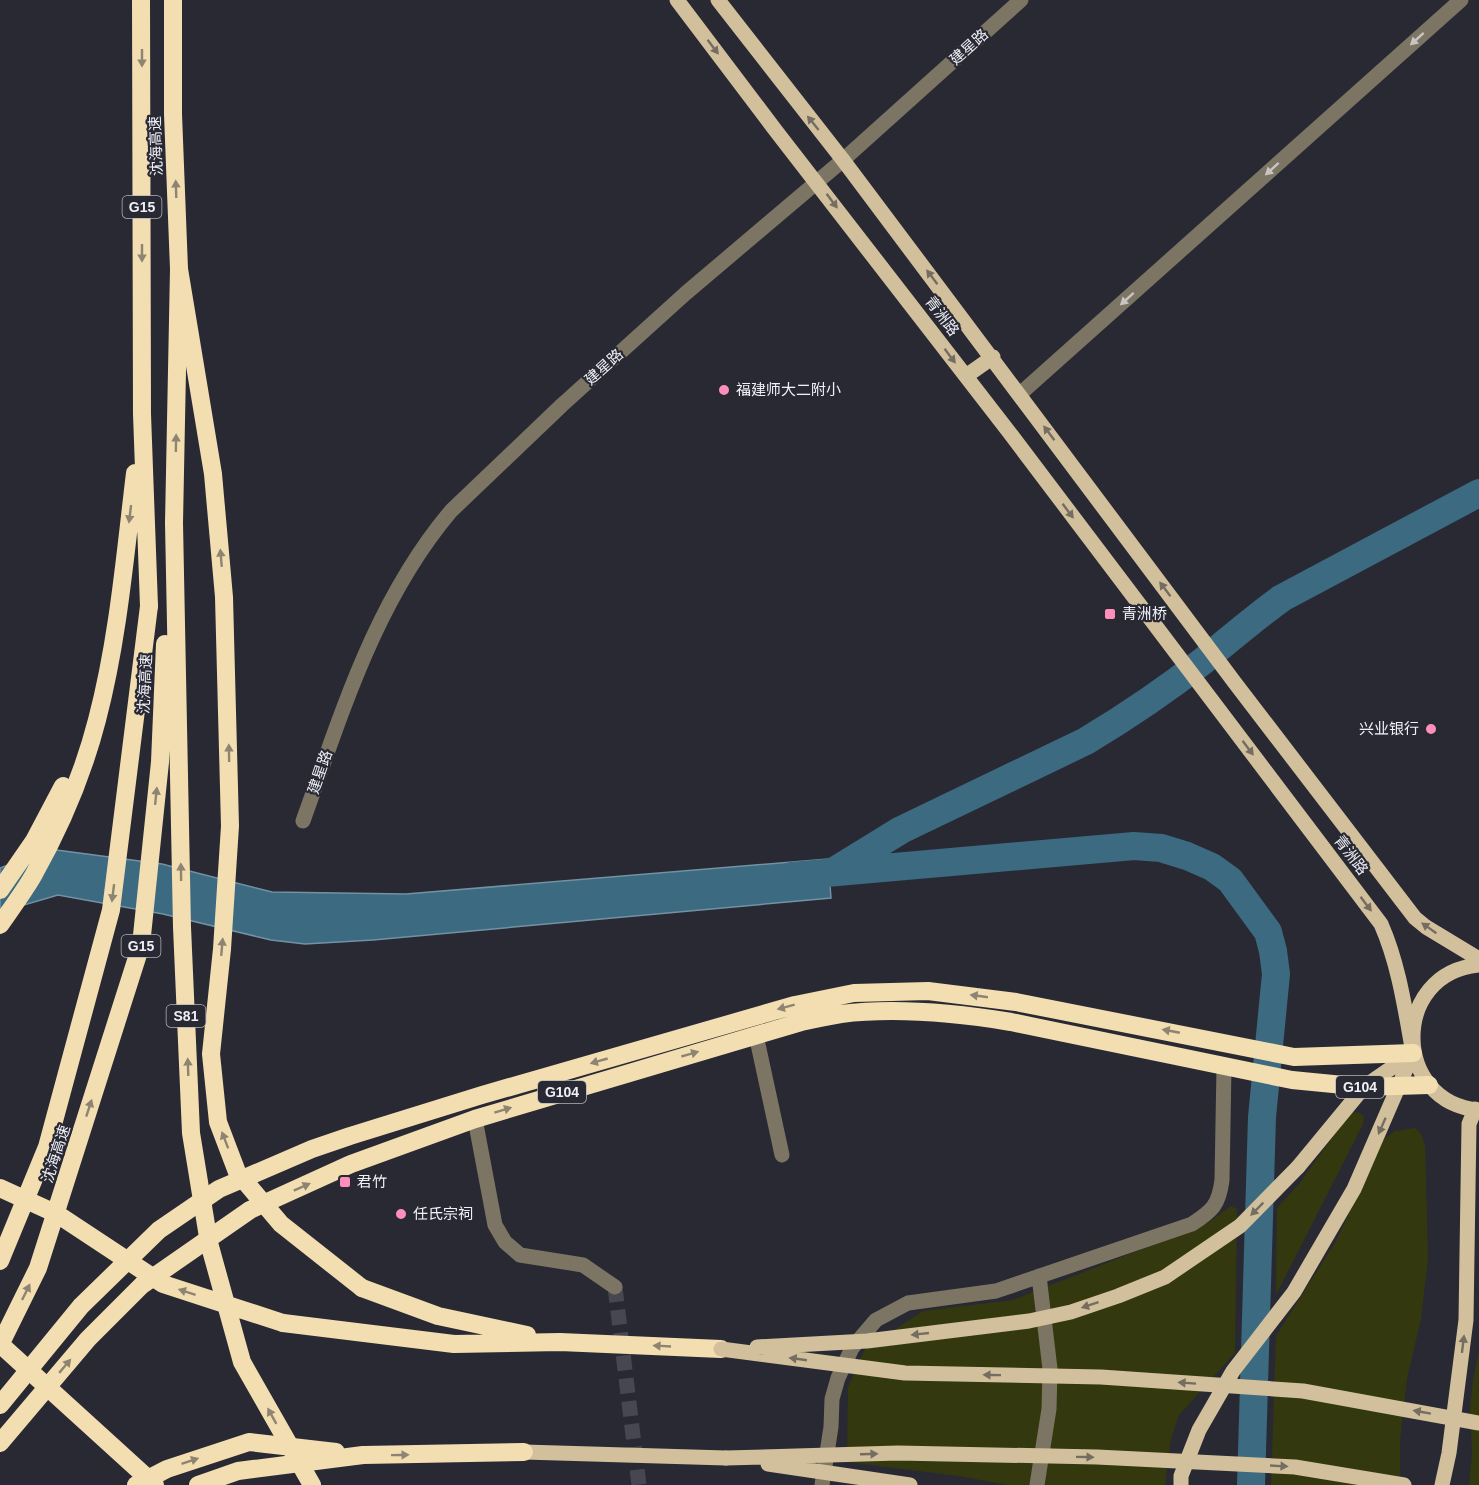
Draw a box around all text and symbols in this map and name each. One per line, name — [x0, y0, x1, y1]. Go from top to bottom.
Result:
street label: 建星路 — [946, 25, 991, 68]
one-way arrow — [1410, 32, 1425, 45]
one-way arrow — [706, 39, 718, 54]
one-way arrow — [137, 49, 147, 68]
one-way arrow — [807, 115, 820, 130]
street label: 沈海高速 — [146, 116, 165, 176]
one-way arrow — [1265, 162, 1280, 175]
one-way arrow — [171, 180, 180, 199]
one-way arrow — [825, 194, 837, 209]
road number: G15 — [122, 196, 162, 218]
one-way arrow — [137, 244, 147, 263]
one-way arrow — [926, 269, 938, 285]
one-way arrow — [1119, 292, 1134, 306]
street label: 青洲路 — [922, 293, 963, 339]
street label: 建星路 — [581, 345, 626, 388]
one-way arrow — [944, 348, 957, 364]
place label: 福建师大二附小 — [736, 381, 841, 398]
marker: 福建师大二附小 — [717, 383, 731, 397]
one-way arrow — [1043, 425, 1055, 441]
one-way arrow — [171, 434, 180, 453]
one-way arrow — [1062, 503, 1075, 519]
one-way arrow — [125, 505, 135, 524]
one-way arrow — [216, 548, 226, 567]
one-way arrow — [1160, 582, 1172, 597]
place label: 青洲桥 — [1122, 605, 1167, 622]
marker: 青洲桥 — [1103, 607, 1117, 621]
street label: 沈海高速 — [134, 654, 155, 714]
place label: 兴业银行 — [1359, 720, 1419, 737]
marker: 兴业银行 — [1424, 722, 1438, 736]
one-way arrow — [1242, 740, 1254, 756]
one-way arrow — [224, 743, 234, 762]
street label: 建星路 — [304, 748, 335, 796]
one-way arrow — [151, 786, 161, 805]
street label: 青洲路 — [1331, 832, 1372, 878]
one-way arrow — [176, 863, 186, 882]
one-way arrow — [109, 884, 118, 903]
one-way arrow — [1359, 896, 1372, 912]
one-way arrow — [1422, 922, 1438, 934]
road number: G15 — [122, 935, 160, 957]
one-way arrow — [217, 938, 226, 957]
one-way arrow — [970, 992, 989, 1001]
one-way arrow — [777, 1003, 795, 1013]
road number: S81 — [166, 1005, 206, 1027]
one-way arrow — [1161, 1026, 1180, 1035]
one-way arrow — [681, 1049, 699, 1058]
one-way arrow — [589, 1057, 607, 1066]
one-way arrow — [183, 1058, 192, 1077]
road number: G104 — [1336, 1076, 1384, 1098]
road number: G104 — [538, 1081, 586, 1103]
one-way arrow — [85, 1099, 94, 1117]
one-way arrow — [494, 1105, 512, 1114]
one-way arrow — [1378, 1118, 1387, 1135]
street label: 沈海高速 — [38, 1123, 73, 1185]
one-way arrow — [220, 1131, 229, 1149]
place label: 君竹 — [357, 1173, 387, 1190]
marker: 君竹 — [338, 1175, 352, 1189]
one-way arrow — [293, 1182, 310, 1191]
one-way arrow — [1251, 1201, 1265, 1215]
place label: 任氏宗祠 — [413, 1205, 473, 1222]
marker: 任氏宗祠 — [394, 1207, 408, 1221]
one-way arrow — [21, 1284, 31, 1301]
one-way arrow — [178, 1286, 196, 1296]
one-way arrow — [1081, 1301, 1099, 1311]
one-way arrow — [910, 1329, 929, 1339]
one-way arrow — [1458, 1335, 1467, 1354]
one-way arrow — [653, 1342, 672, 1351]
one-way arrow — [788, 1354, 807, 1364]
one-way arrow — [58, 1359, 71, 1374]
one-way arrow — [982, 1370, 1001, 1380]
one-way arrow — [1177, 1378, 1196, 1388]
one-way arrow — [267, 1407, 277, 1424]
one-way arrow — [1412, 1407, 1431, 1416]
one-way arrow — [859, 1449, 878, 1459]
one-way arrow — [391, 1450, 410, 1459]
one-way arrow — [1075, 1452, 1094, 1462]
one-way arrow — [181, 1456, 199, 1466]
one-way arrow — [1270, 1462, 1289, 1471]

